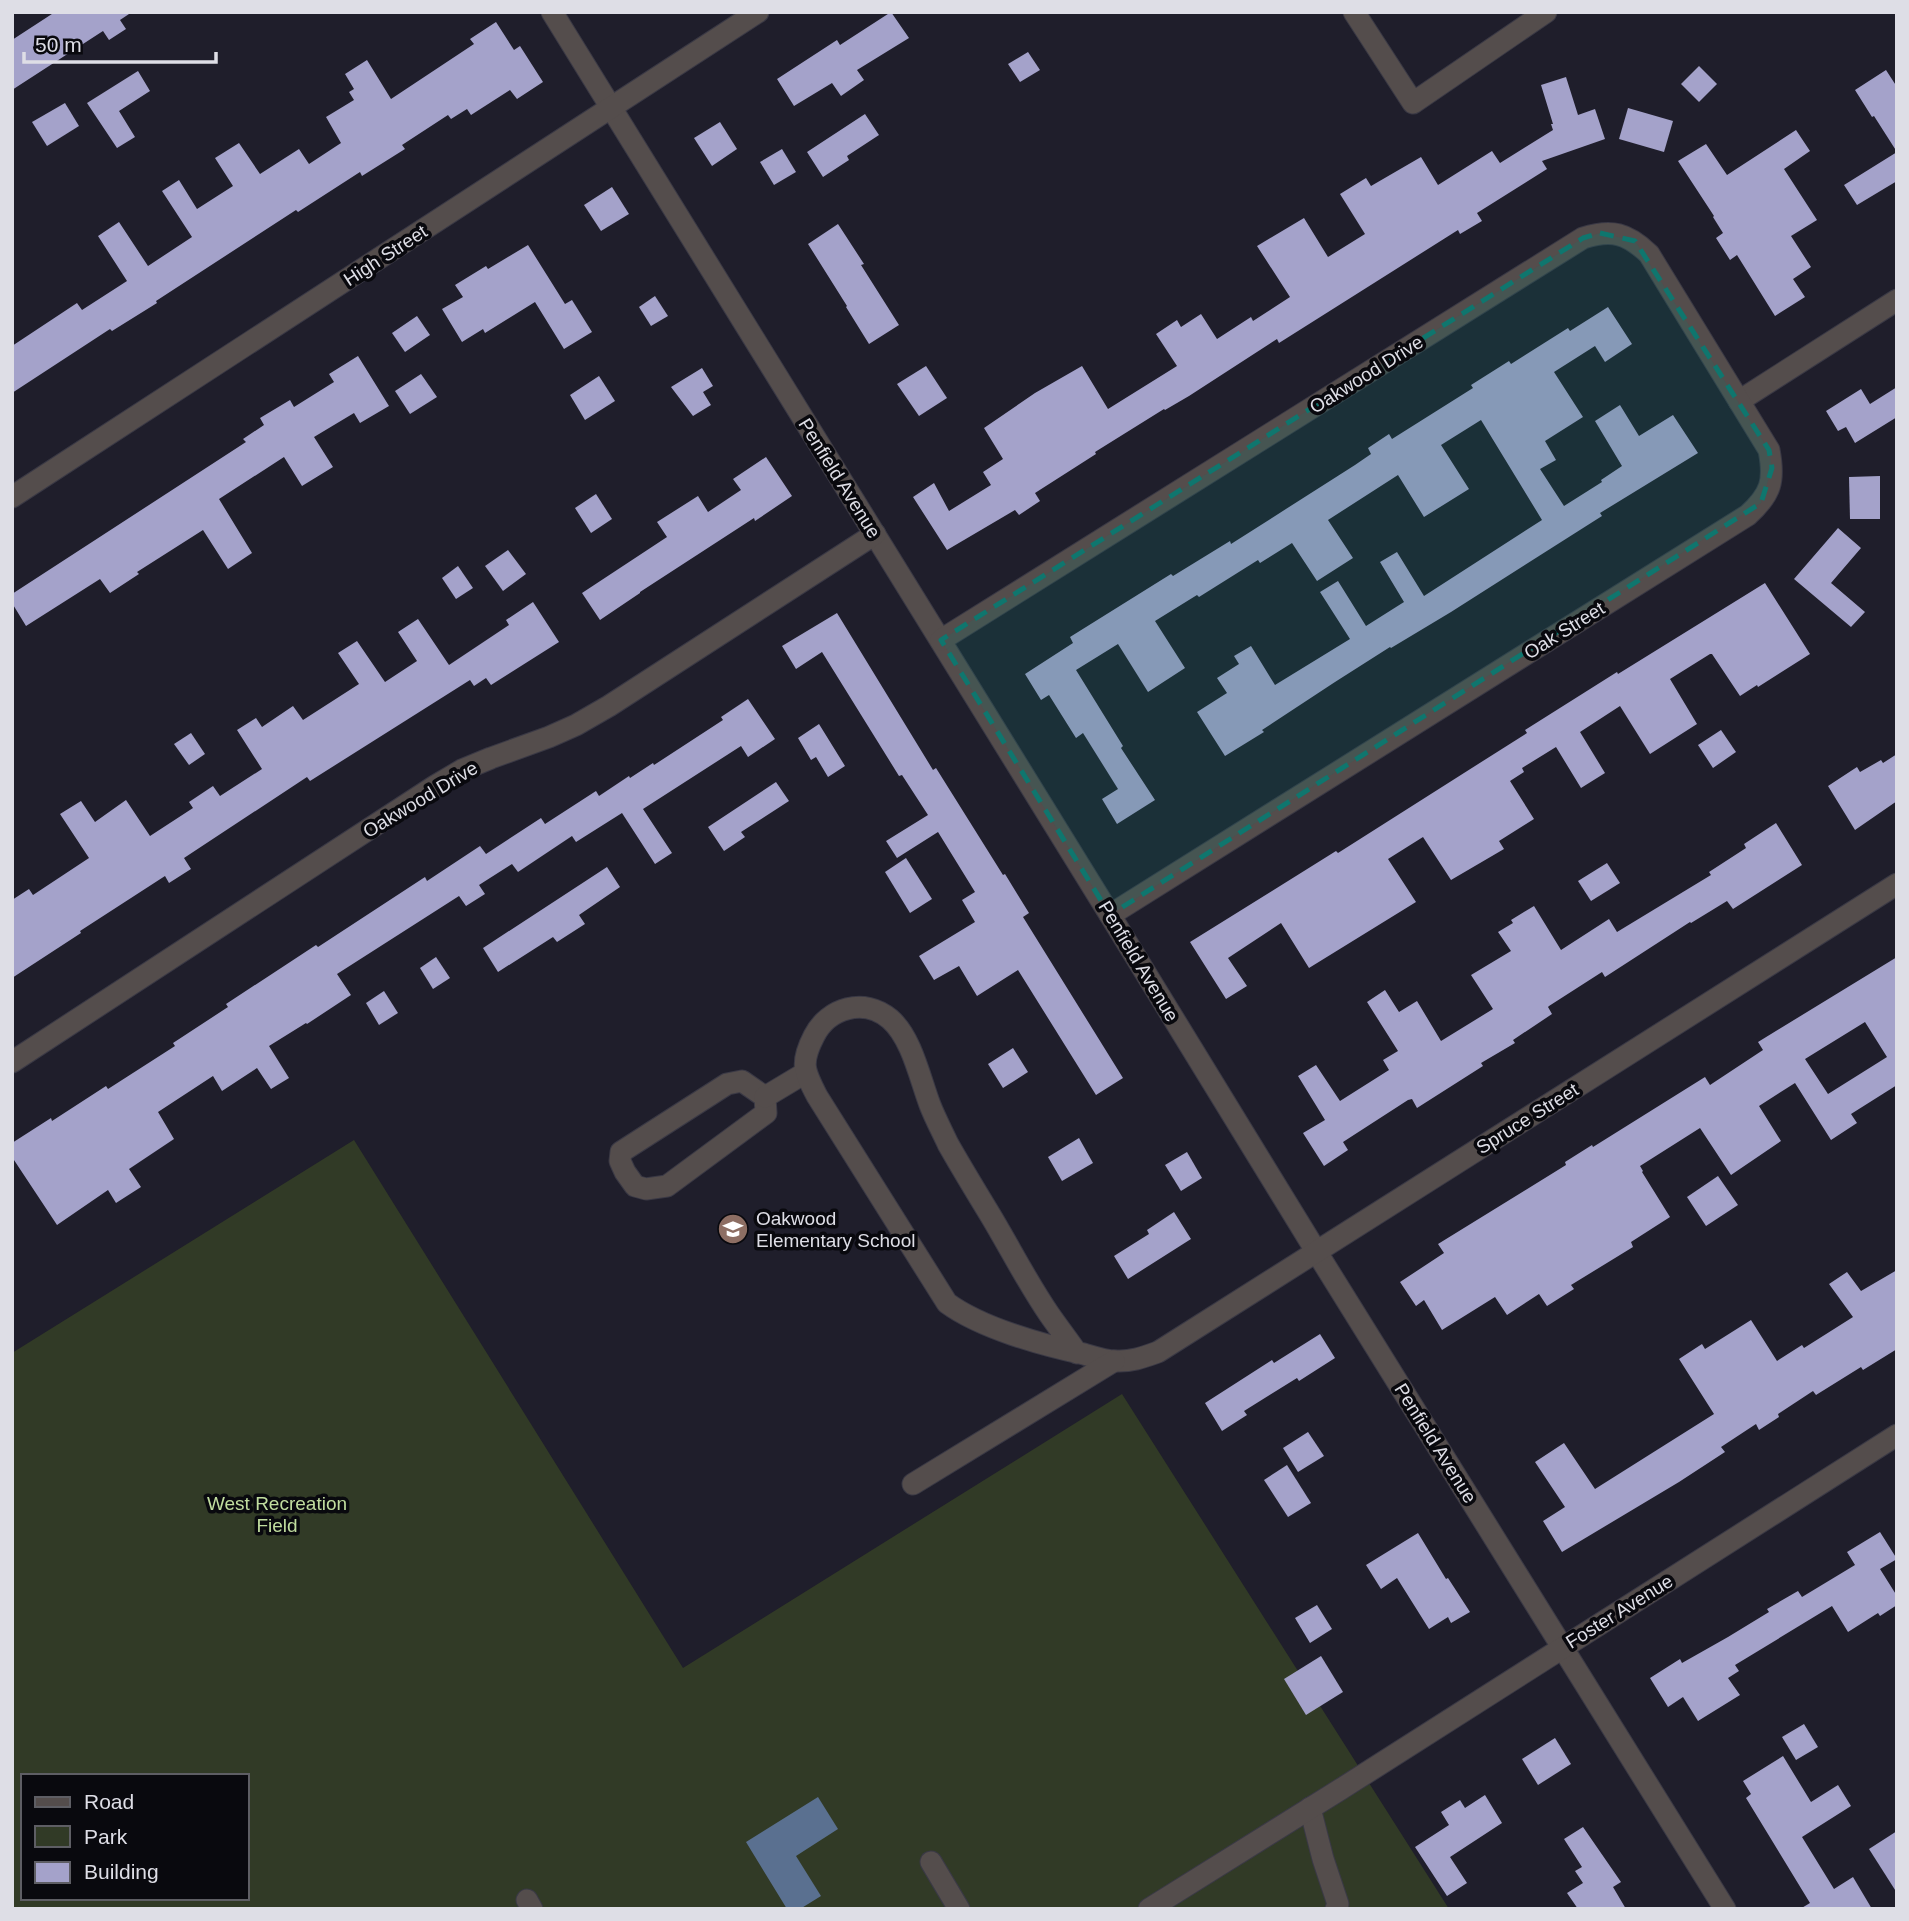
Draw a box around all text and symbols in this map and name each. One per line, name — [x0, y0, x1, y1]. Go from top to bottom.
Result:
scale bar — [24, 21, 217, 65]
text: 50 m — [35, 33, 82, 56]
street label: High Street — [340, 220, 431, 290]
street label: Oakwood Drive — [1306, 331, 1427, 418]
street label: Penfield Avenue — [794, 415, 885, 542]
street label: Oak Street — [1520, 597, 1609, 663]
street label: Oakwood Drive — [359, 757, 481, 842]
street label: Penfield Avenue — [1094, 897, 1183, 1025]
street label: Spruce Street — [1472, 1078, 1583, 1158]
place label: Oakwood Elementary School — [756, 1208, 915, 1251]
school or university icon: Oakwood Elementary School — [716, 1212, 750, 1246]
street label: Penfield Avenue — [1390, 1380, 1481, 1507]
park label: West Recreation Field — [207, 1493, 347, 1536]
street label: Foster Avenue — [1562, 1570, 1677, 1653]
legend — [21, 1774, 248, 1900]
text: Road — [84, 1790, 134, 1813]
text: Park — [84, 1825, 128, 1848]
text: Building — [84, 1860, 159, 1883]

